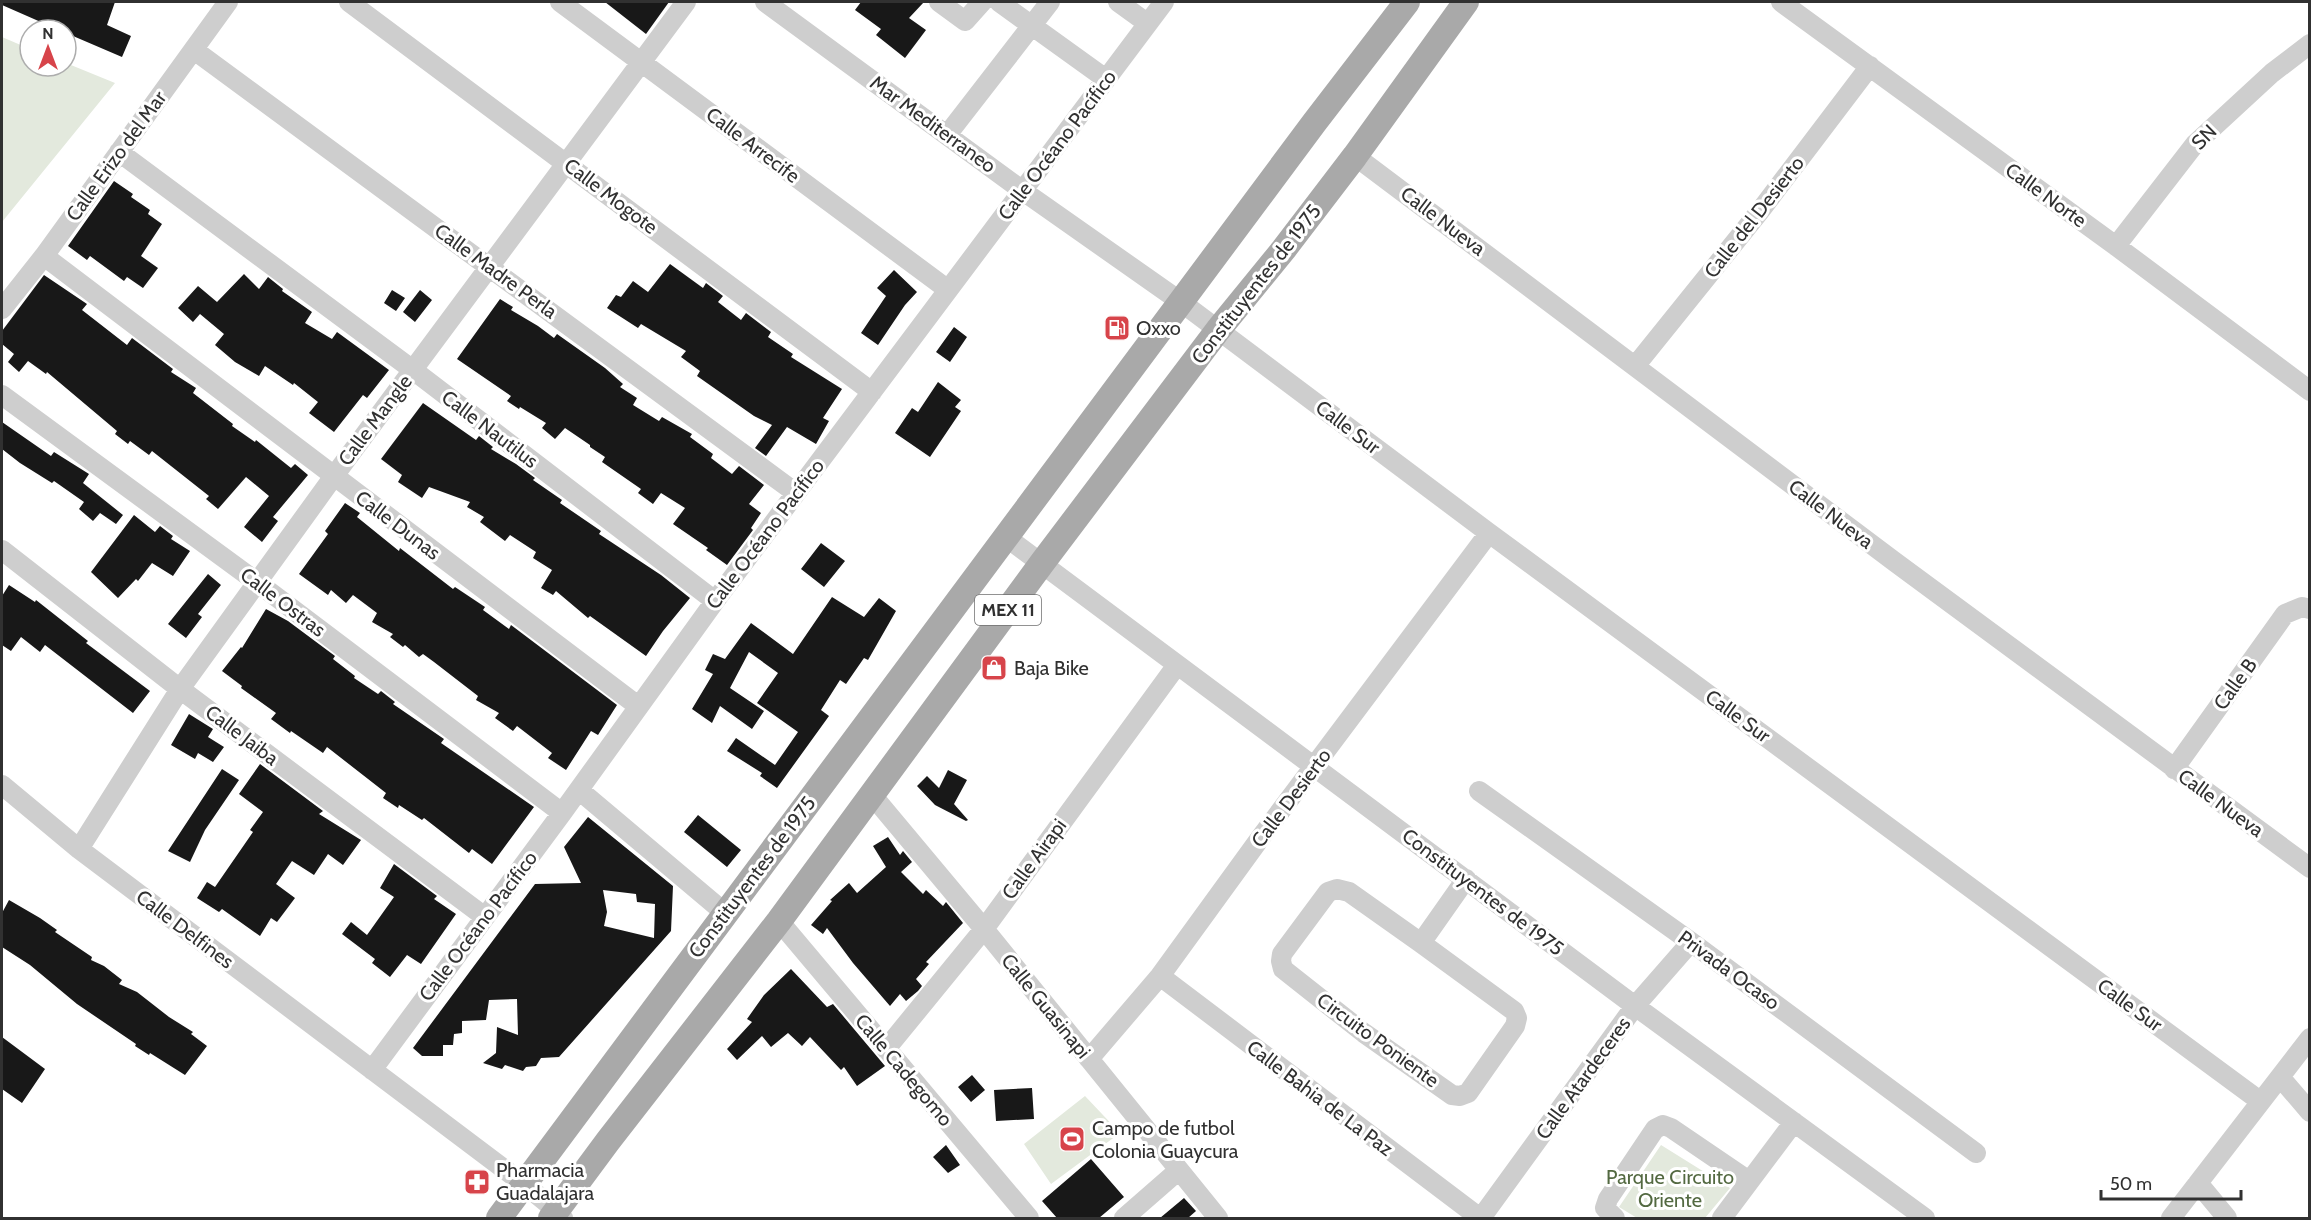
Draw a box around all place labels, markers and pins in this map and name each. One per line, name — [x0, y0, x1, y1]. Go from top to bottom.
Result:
fuel station icon: Oxxo — [1102, 313, 1132, 343]
place label: Oxxo — [1136, 316, 1181, 340]
shop icon: Baja Bike — [979, 653, 1009, 683]
place label: Baja Bike — [1014, 656, 1089, 680]
place label: Campo de futbol Colonia Guaycura — [1092, 1116, 1239, 1163]
sports icon: Campo de futbol Colonia Guaycura — [1057, 1124, 1087, 1154]
place label: Pharmacia Guadalajara — [496, 1158, 594, 1205]
pharmacy icon: Pharmacia Guadalajara — [462, 1167, 492, 1197]

